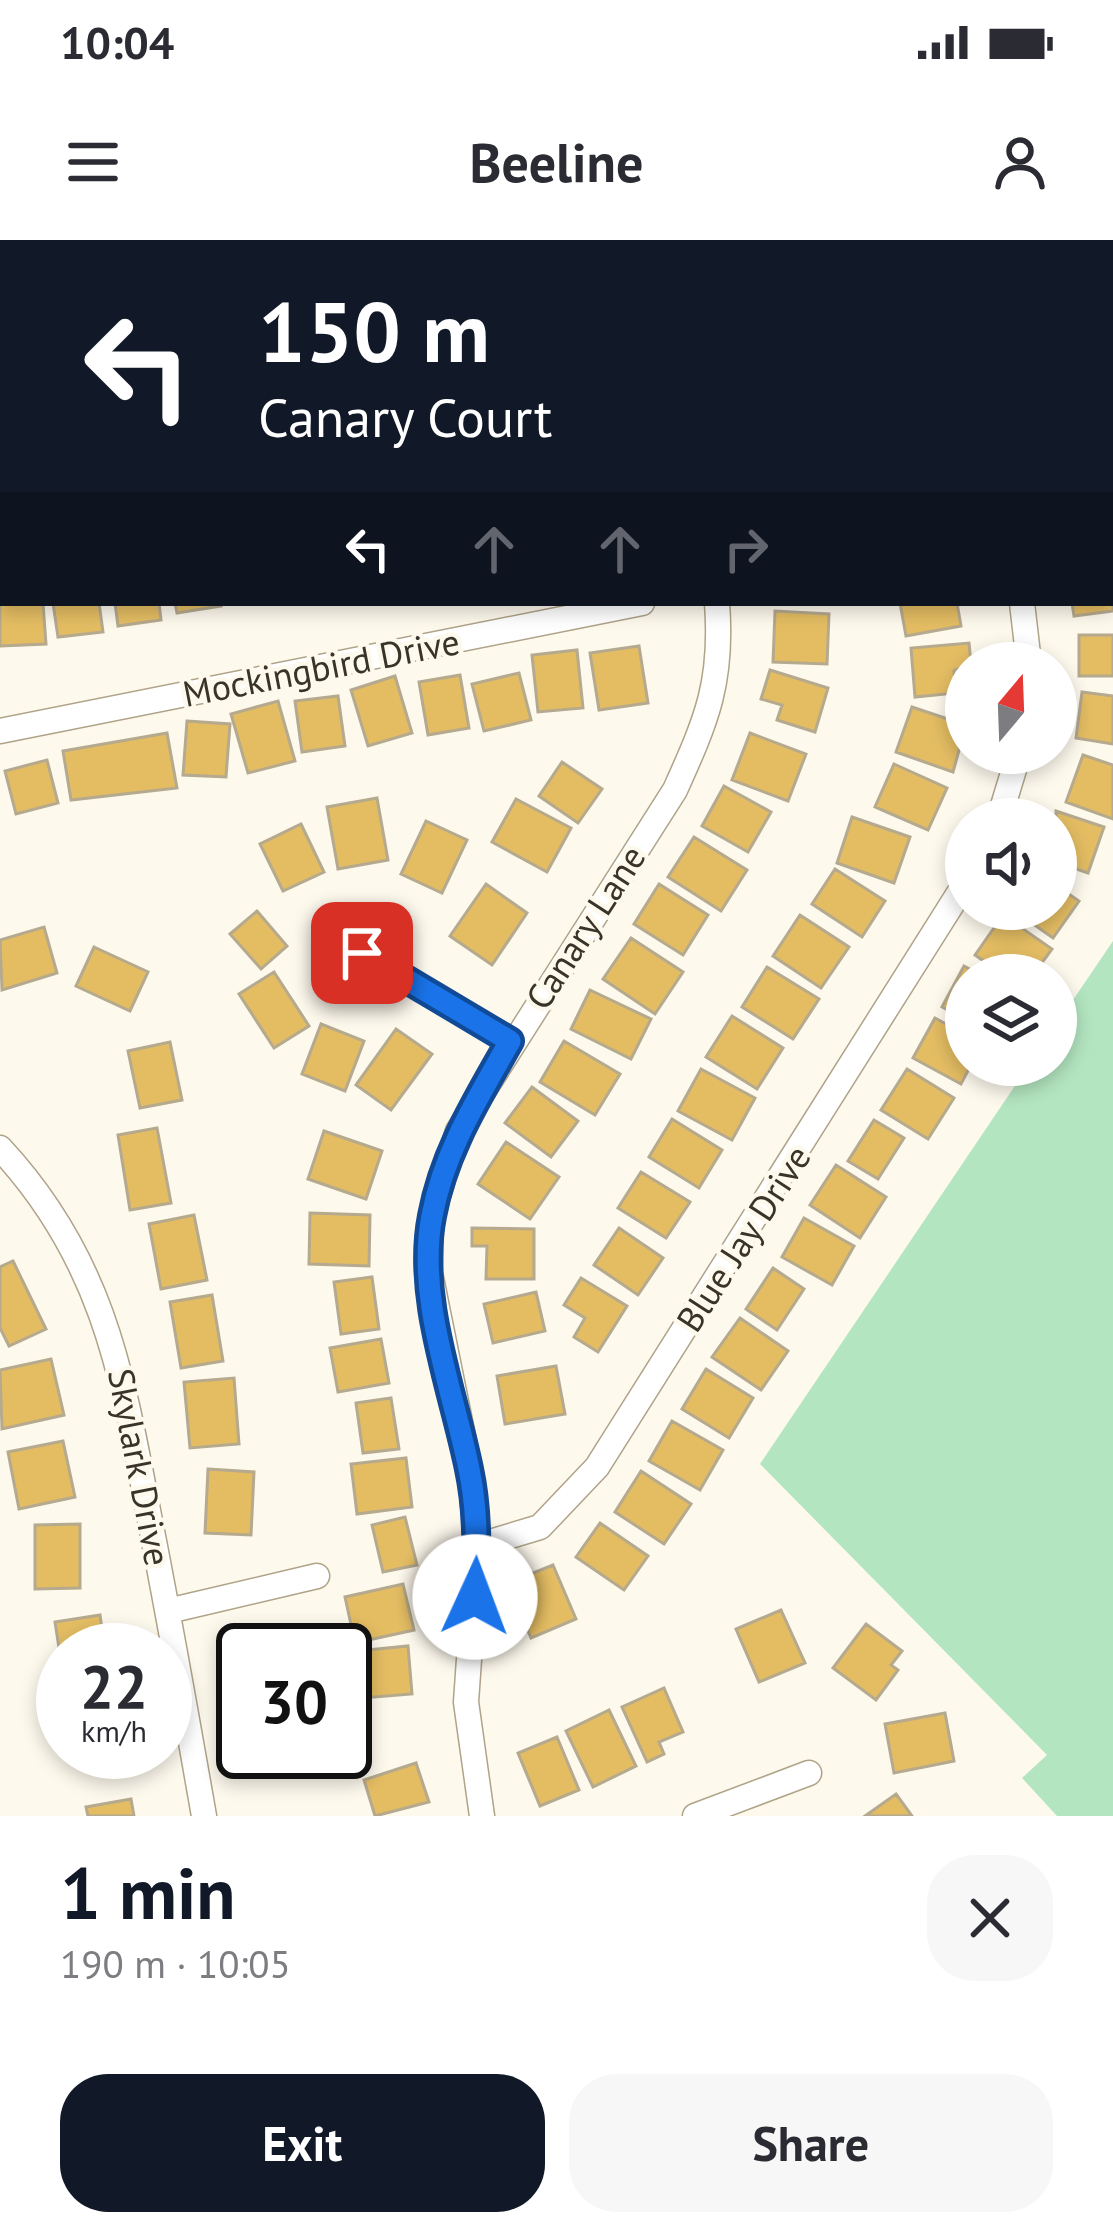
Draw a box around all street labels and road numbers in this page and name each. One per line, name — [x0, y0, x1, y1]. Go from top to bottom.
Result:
street label: Mockingbird Drive — [179, 617, 463, 717]
street label: Canary Lane — [515, 836, 655, 1018]
street label: Blue Jay Drive — [665, 1136, 821, 1340]
street label: Skylark Drive — [98, 1364, 182, 1570]

